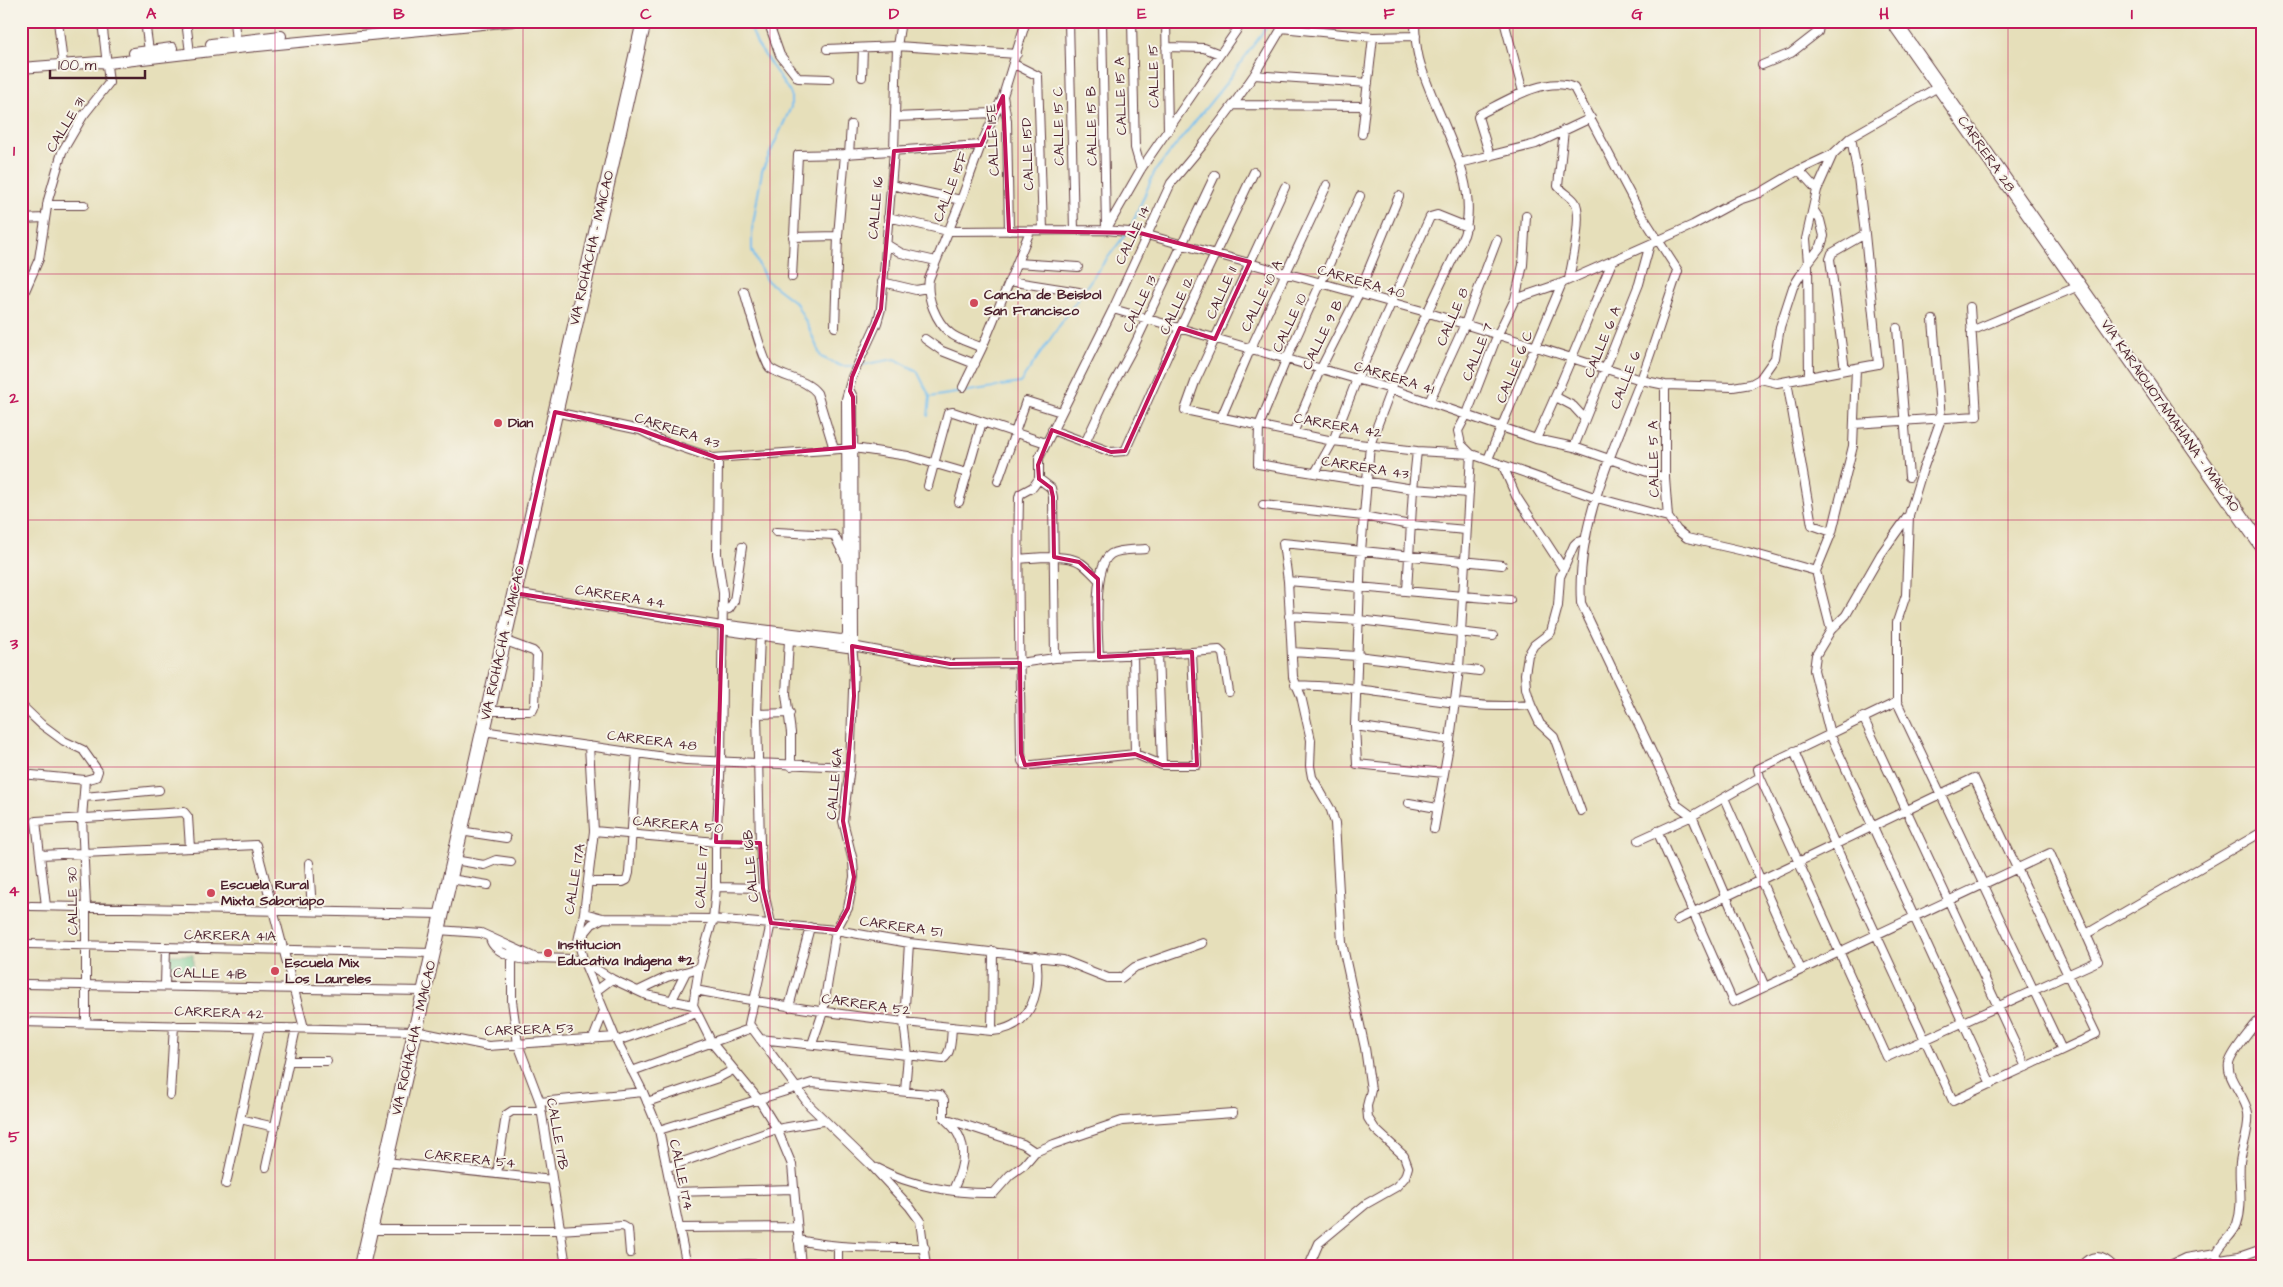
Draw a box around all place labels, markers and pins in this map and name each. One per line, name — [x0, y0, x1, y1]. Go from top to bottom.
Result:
place label: Cancha de Beisbol San Francisco — [983, 285, 1102, 321]
marker: Cancha de Beisbol San Francisco — [968, 297, 980, 309]
place label: Dian — [508, 413, 533, 433]
marker: Dian — [492, 417, 504, 429]
place label: Escuela Rural Mixta Saboriapo — [221, 875, 324, 911]
marker: Escuela Rural Mixta Saboriapo — [205, 887, 217, 899]
place label: Institucion Educativa Indigena #2 — [558, 935, 695, 972]
marker: Institucion Educativa Indigena #2 — [542, 947, 554, 959]
place label: Escuela Mix Los Laureles — [285, 953, 371, 989]
marker: Escuela Mix Los Laureles — [269, 965, 281, 977]

